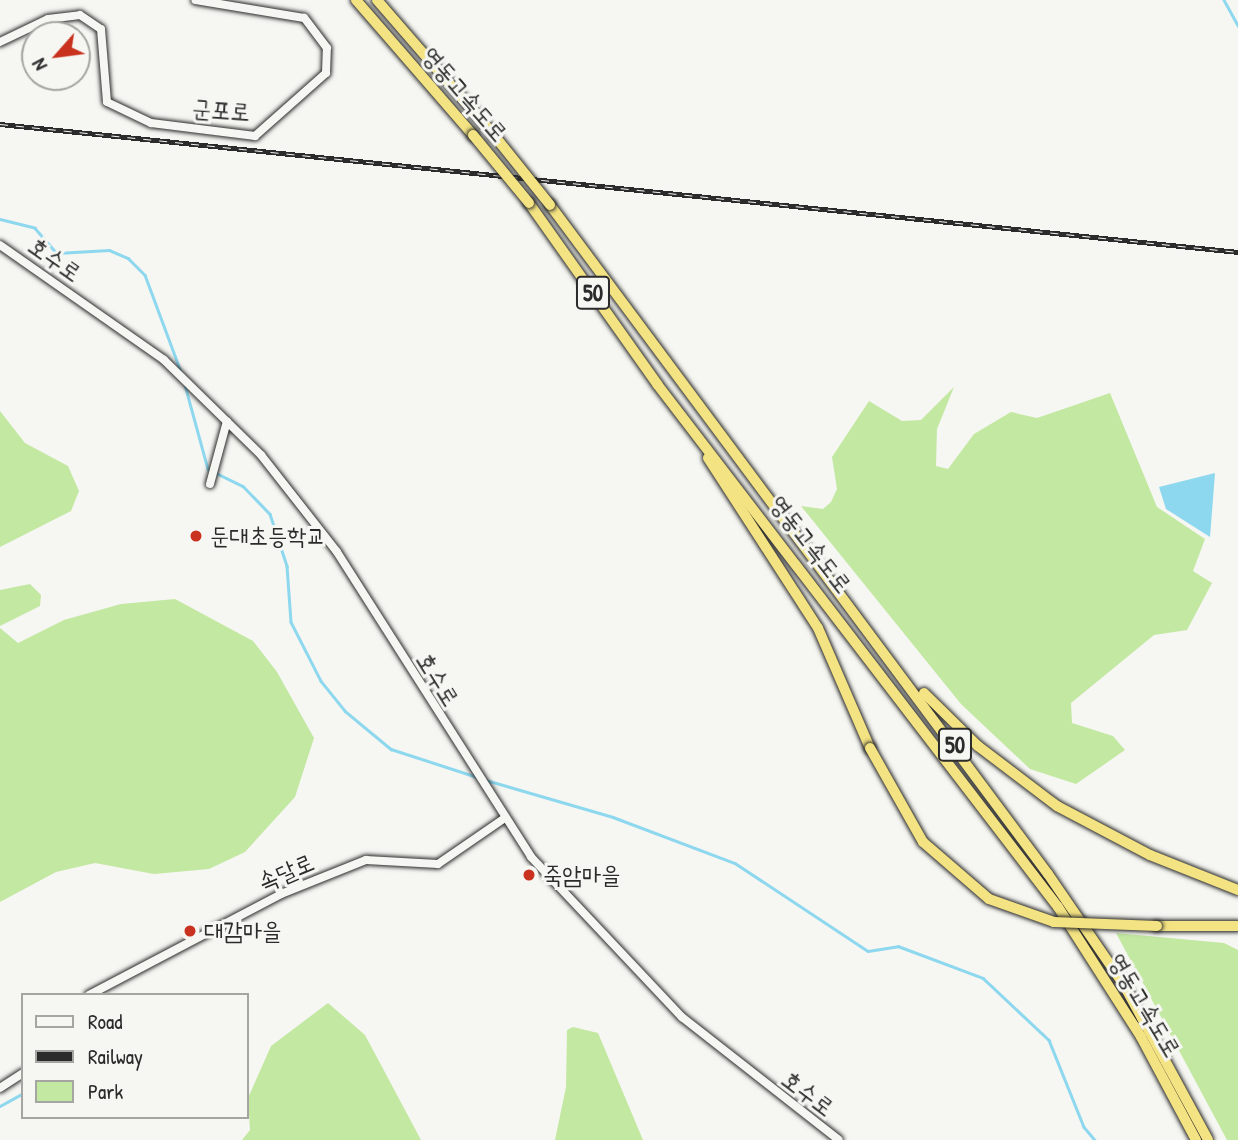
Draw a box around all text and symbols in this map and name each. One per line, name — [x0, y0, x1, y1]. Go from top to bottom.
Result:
north arrow — [21, 21, 91, 91]
street label: 영동고속도로 — [416, 41, 514, 147]
text: N — [25, 54, 53, 75]
street label: 군포로 — [191, 94, 251, 126]
street label: 호수로 — [23, 231, 87, 287]
road number: 50 — [576, 274, 610, 312]
street label: 영동고속도로 — [764, 489, 858, 599]
place label: 둔대초등학교 — [210, 522, 326, 550]
marker: 둔대초등학교 — [188, 528, 204, 544]
street label: 호수로 — [410, 647, 466, 711]
road number: 50 — [937, 726, 972, 764]
street label: 속달로 — [254, 847, 318, 897]
place label: 죽암마을 — [543, 861, 620, 889]
marker: 죽암마을 — [521, 867, 537, 883]
place label: 대감마을 — [204, 917, 281, 945]
marker: 대감마을 — [182, 923, 198, 939]
street label: 영동고속도로 — [1103, 948, 1187, 1062]
legend — [21, 993, 248, 1119]
text: Road — [88, 1007, 122, 1036]
text: Railway — [88, 1042, 143, 1071]
street label: 호수로 — [776, 1064, 840, 1122]
text: Park — [88, 1077, 123, 1106]

